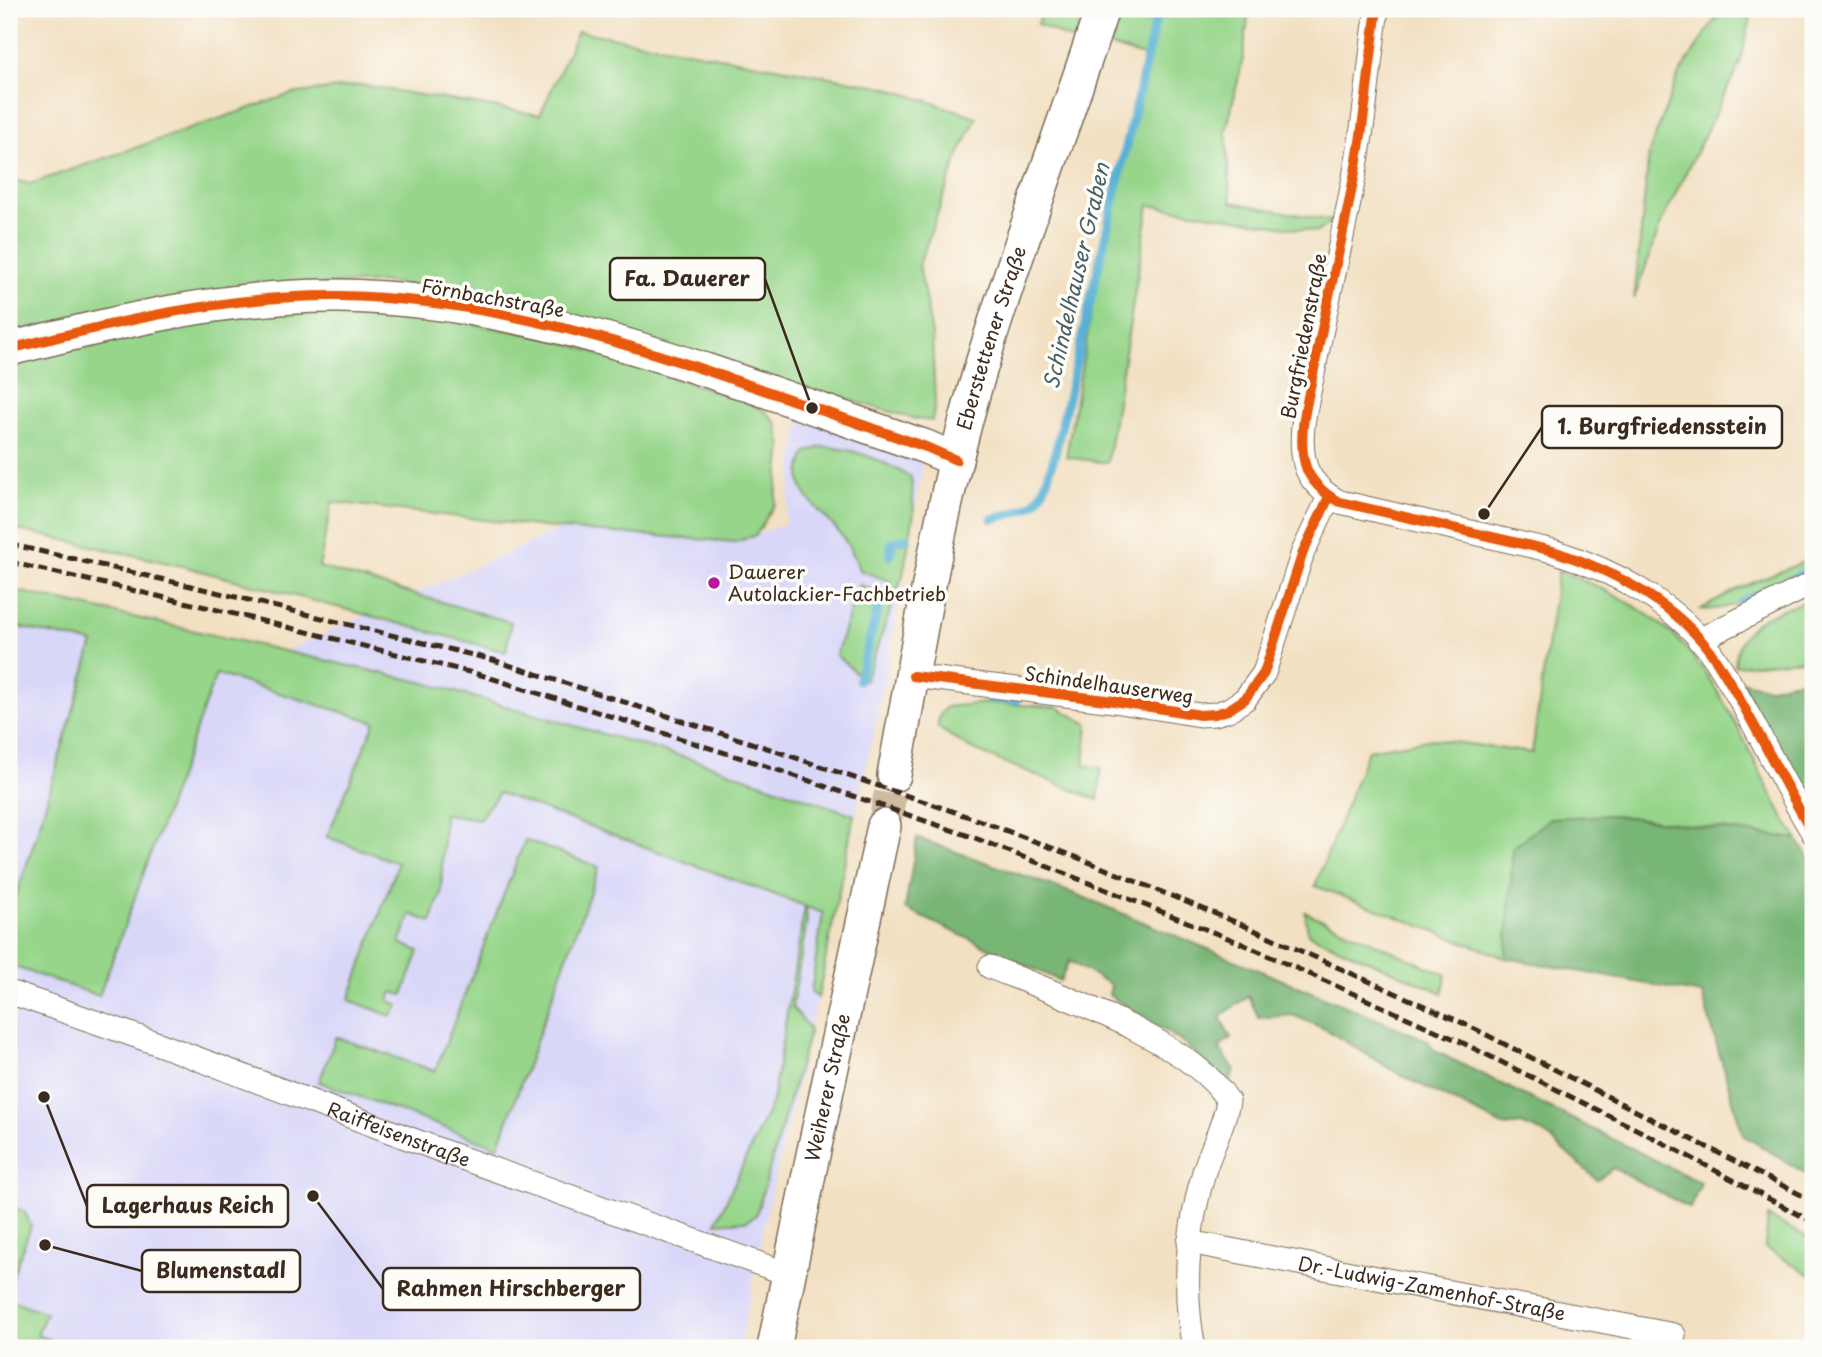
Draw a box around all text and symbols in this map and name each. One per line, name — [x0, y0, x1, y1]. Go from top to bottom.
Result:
water label: Schindelhauser Graben — [1034, 159, 1117, 391]
street label: Eberstettener Straße — [949, 242, 1032, 433]
street label: Burgfriedenstraße — [1273, 251, 1333, 421]
callout: Fa. Dauerer — [610, 258, 765, 300]
text: Fa. Dauerer — [624, 261, 751, 293]
street label: Förnbachstraße — [419, 271, 567, 323]
callout: 1. Burgfriedensstein — [1542, 406, 1782, 448]
text: 1. Burgfriedensstein — [1557, 409, 1767, 441]
place label: Dauerer Autolackier-Fachbetrieb — [728, 557, 946, 607]
marker: Dauerer Autolackier-Fachbetrieb — [706, 575, 722, 591]
street label: Schindelhauserweg — [1023, 658, 1195, 710]
street label: Weiherer Straße — [797, 1011, 856, 1164]
street label: Raiffeisenstraße — [324, 1094, 474, 1173]
callout: Lagerhaus Reich — [87, 1185, 288, 1227]
text: Lagerhaus Reich — [102, 1188, 274, 1220]
street label: Dr.-Ludwig-Zamenhof-Straße — [1296, 1248, 1568, 1327]
callout: Blumenstadl — [142, 1250, 300, 1292]
text: Blumenstadl — [156, 1253, 286, 1285]
callout: Rahmen Hirschberger — [383, 1268, 640, 1310]
text: Rahmen Hirschberger — [397, 1271, 626, 1303]

